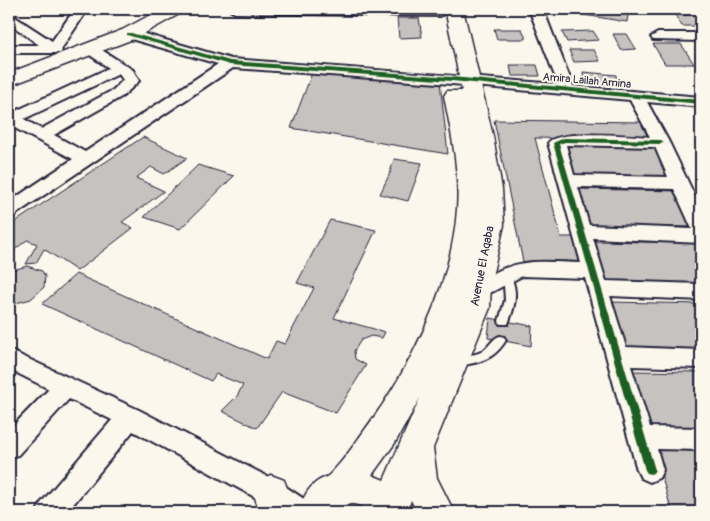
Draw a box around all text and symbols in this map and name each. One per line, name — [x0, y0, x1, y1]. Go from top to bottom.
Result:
street label: Amira Lailah Amina — [542, 70, 632, 91]
street label: Avenue El Aqaba — [467, 224, 498, 308]

